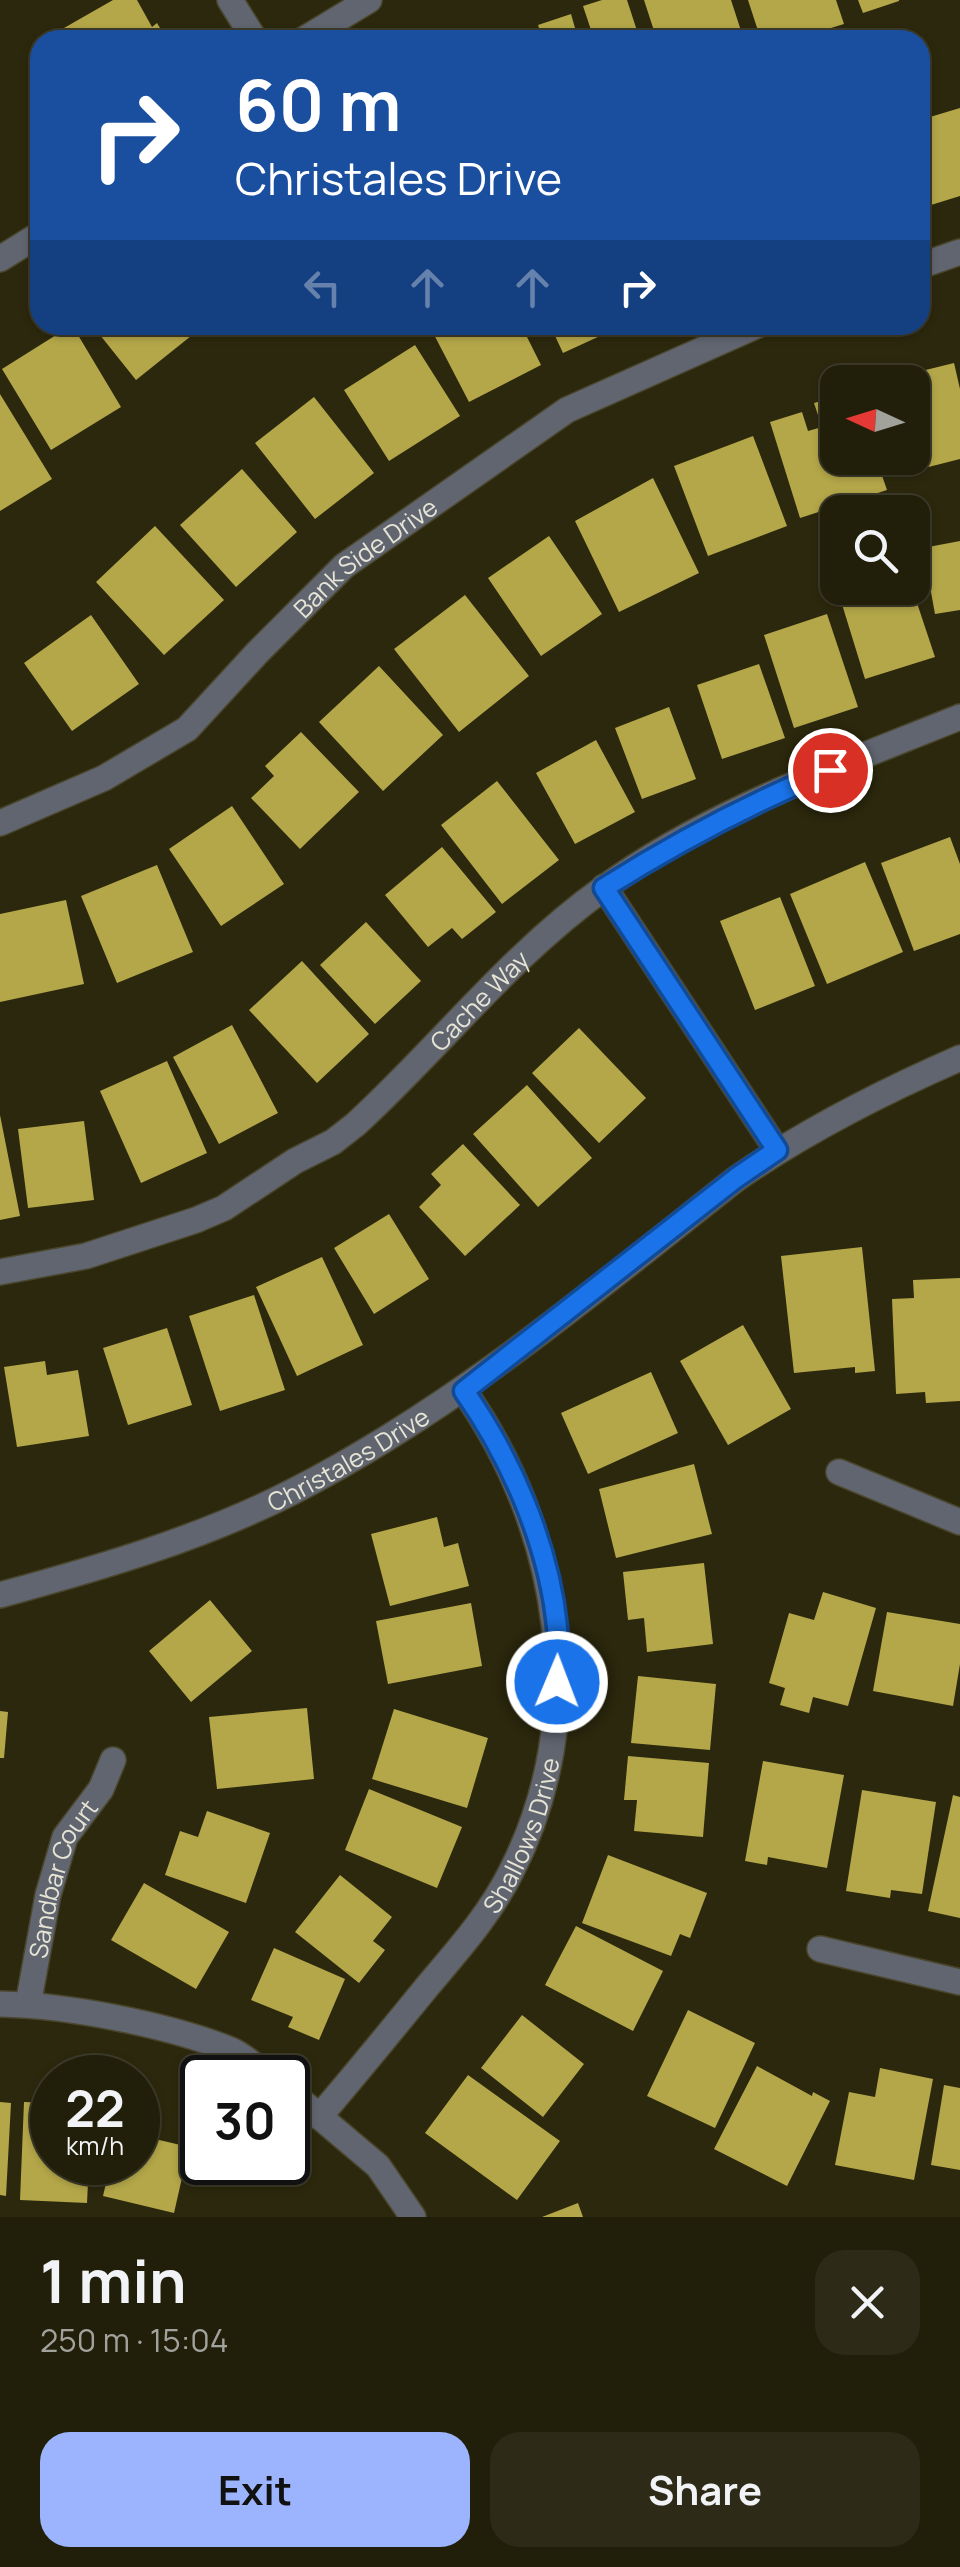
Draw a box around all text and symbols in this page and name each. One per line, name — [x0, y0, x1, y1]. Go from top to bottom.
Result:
text: 60 m — [235, 56, 402, 152]
icon: right — [70, 70, 200, 200]
text: Christales Drive — [235, 147, 562, 209]
icon: left — [295, 260, 350, 315]
icon: ahead — [400, 260, 455, 315]
icon: ahead — [505, 260, 560, 315]
icon: right — [610, 260, 665, 315]
north arrow — [820, 365, 930, 475]
map controls — [820, 365, 930, 605]
street label: Bank Side Drive — [285, 489, 444, 625]
button: search — [820, 495, 930, 605]
pin — [788, 728, 873, 813]
icon: arrive — [803, 743, 858, 798]
street label: Cache Way — [421, 942, 536, 1058]
street label: Christales Drive — [261, 1399, 436, 1519]
position arrow — [505, 1630, 609, 1734]
street label: Shallows Drive — [474, 1754, 567, 1920]
street label: Sandbar Court — [19, 1791, 105, 1961]
speed limit sign: 30 — [180, 2055, 310, 2185]
text: 22 — [65, 2074, 125, 2142]
text: km/h — [66, 2128, 124, 2163]
text: 1 min — [40, 2239, 187, 2321]
button: close — [815, 2250, 920, 2355]
text: 250 m · 15:04 — [40, 2318, 229, 2362]
button: Exit — [40, 2432, 470, 2547]
button: Share — [490, 2432, 920, 2547]

